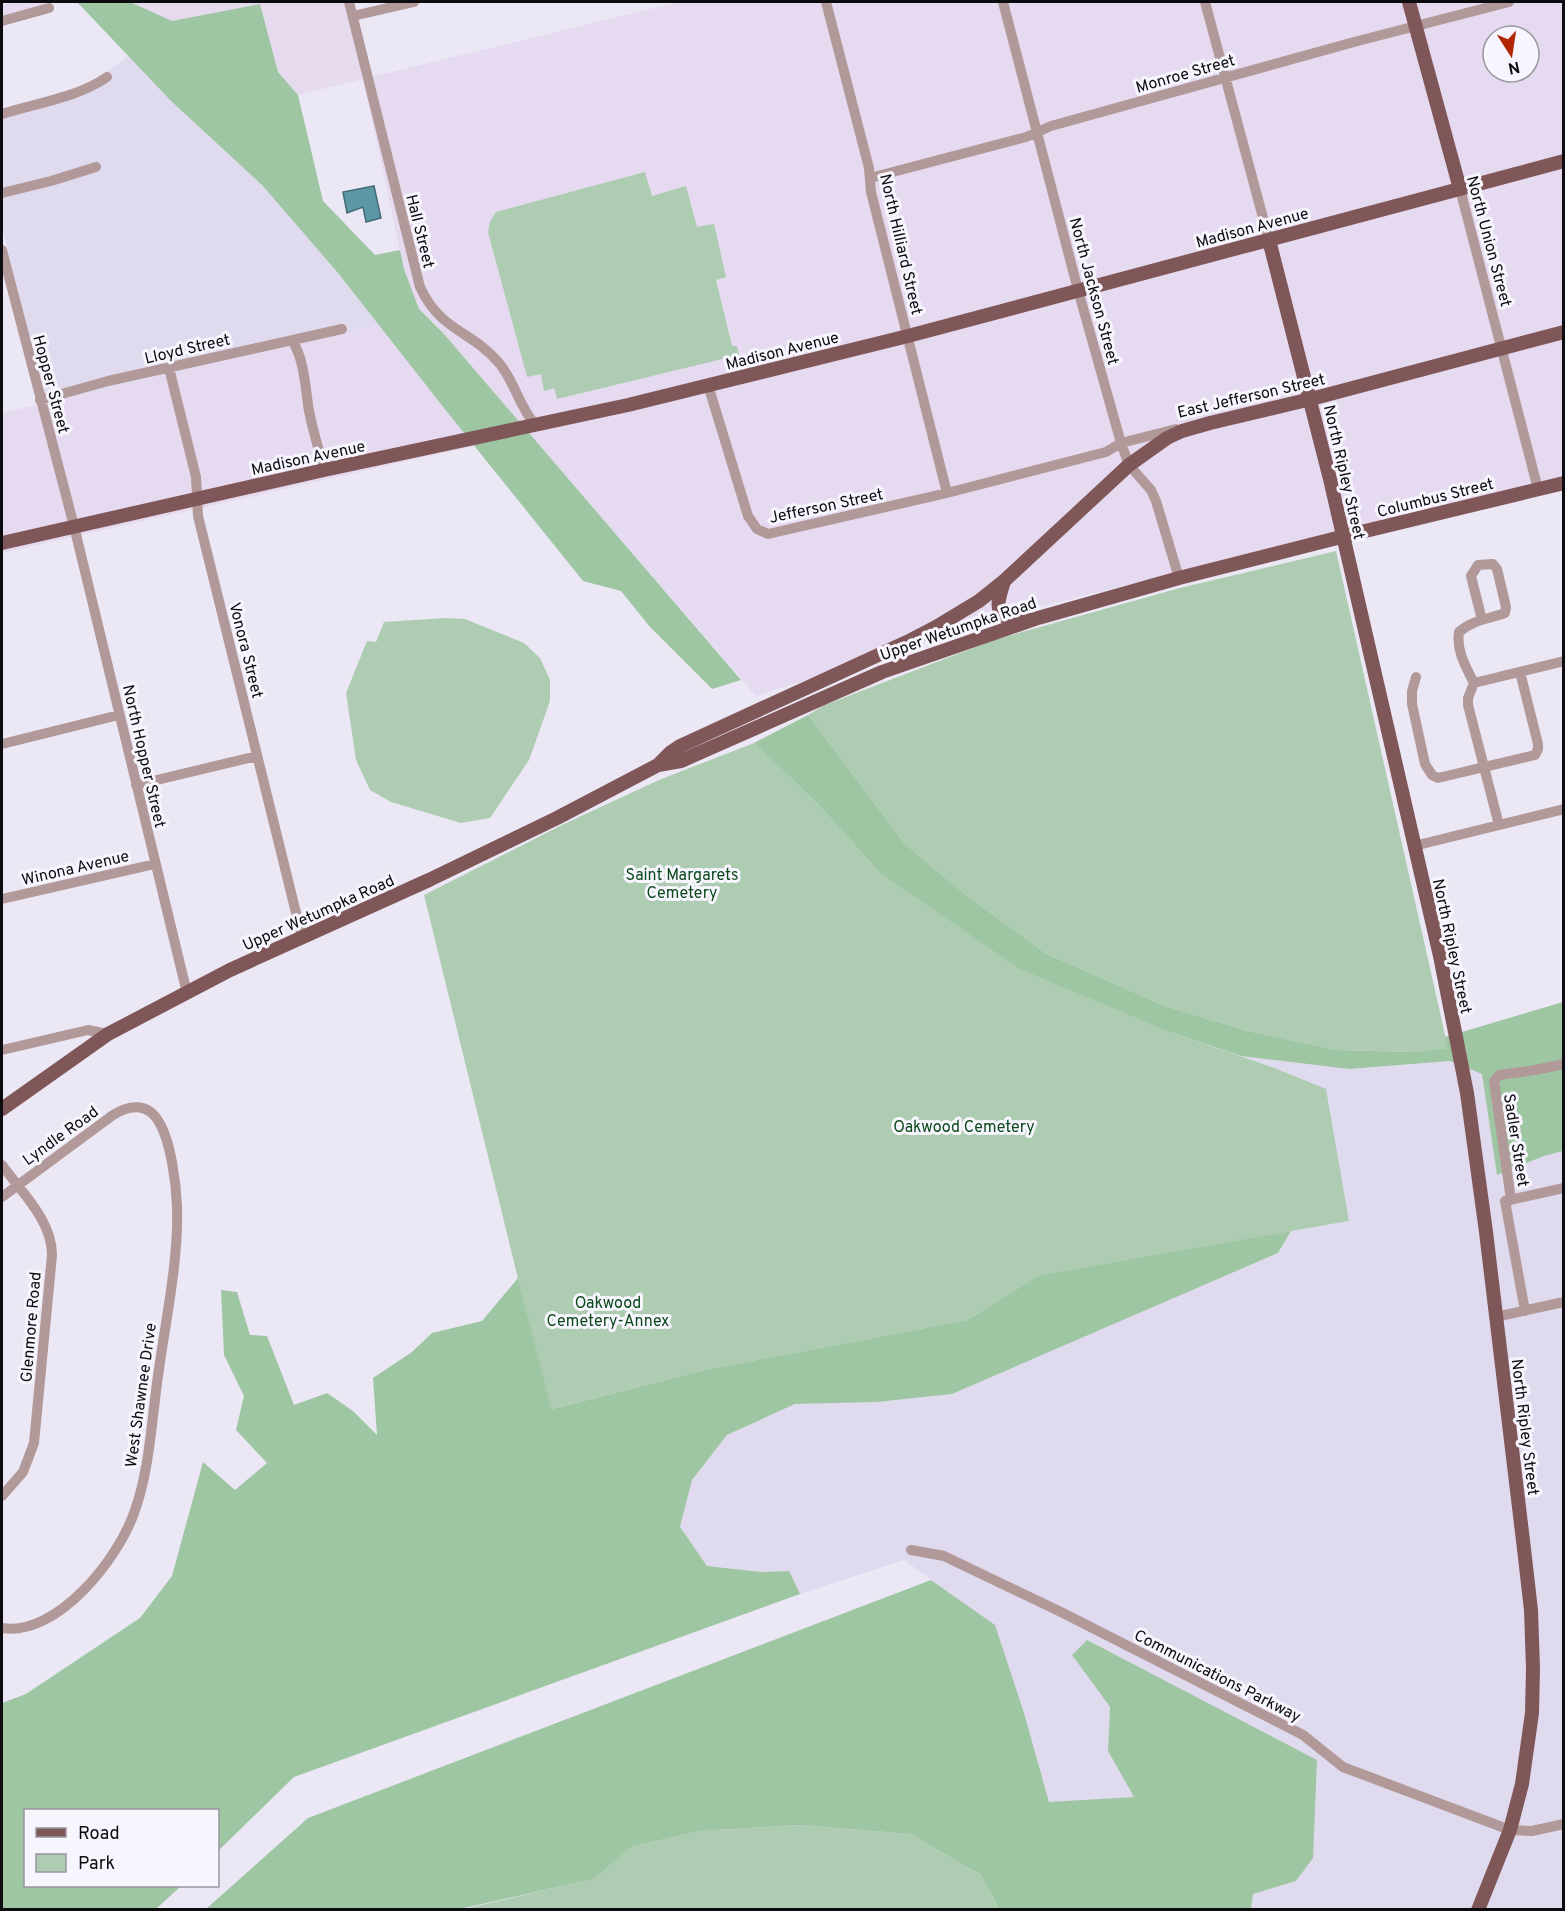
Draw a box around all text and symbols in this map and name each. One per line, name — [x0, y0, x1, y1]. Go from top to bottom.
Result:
north arrow — [1481, 24, 1541, 84]
street label: Monroe Street — [1134, 51, 1238, 99]
text: N — [1506, 56, 1521, 78]
street label: North Hilliard Street — [874, 172, 926, 317]
street label: North Union Street — [1461, 174, 1515, 309]
street label: Hall Street — [400, 193, 438, 270]
street label: Madison Avenue — [1194, 204, 1311, 254]
street label: North Jackson Street — [1064, 216, 1122, 367]
street label: Madison Avenue — [724, 328, 841, 376]
street label: Lloyd Street — [143, 330, 232, 369]
street label: Hopper Street — [27, 333, 73, 436]
street label: East Jefferson Street — [1176, 370, 1327, 424]
street label: North Ripley Street — [1318, 403, 1368, 542]
street label: Madison Avenue — [250, 437, 367, 481]
street label: Columbus Street — [1375, 475, 1496, 523]
street label: Jefferson Street — [768, 485, 885, 529]
street label: Upper Wetumpka Road — [878, 594, 1040, 666]
street label: Vonora Street — [224, 601, 267, 700]
street label: North Hopper Street — [117, 683, 169, 830]
street label: Winona Avenue — [20, 847, 131, 891]
park label: Saint Margarets Cemetery — [626, 866, 738, 904]
street label: Upper Wetumpka Road — [240, 871, 398, 956]
street label: North Ripley Street — [1427, 877, 1475, 1016]
street label: Sadler Street — [1498, 1092, 1532, 1188]
street label: Lyndle Road — [19, 1102, 103, 1171]
park label: Oakwood Cemetery — [893, 1118, 1035, 1138]
street label: Glenmore Road — [17, 1271, 47, 1383]
park label: Oakwood Cemetery-Annex — [547, 1294, 669, 1332]
street label: West Shawnee Drive — [122, 1322, 162, 1469]
street label: North Ripley Street — [1506, 1358, 1542, 1497]
street label: Communications Parkway — [1130, 1626, 1304, 1728]
legend — [24, 1809, 219, 1887]
text: Road — [78, 1823, 120, 1846]
text: Park — [78, 1853, 115, 1876]

